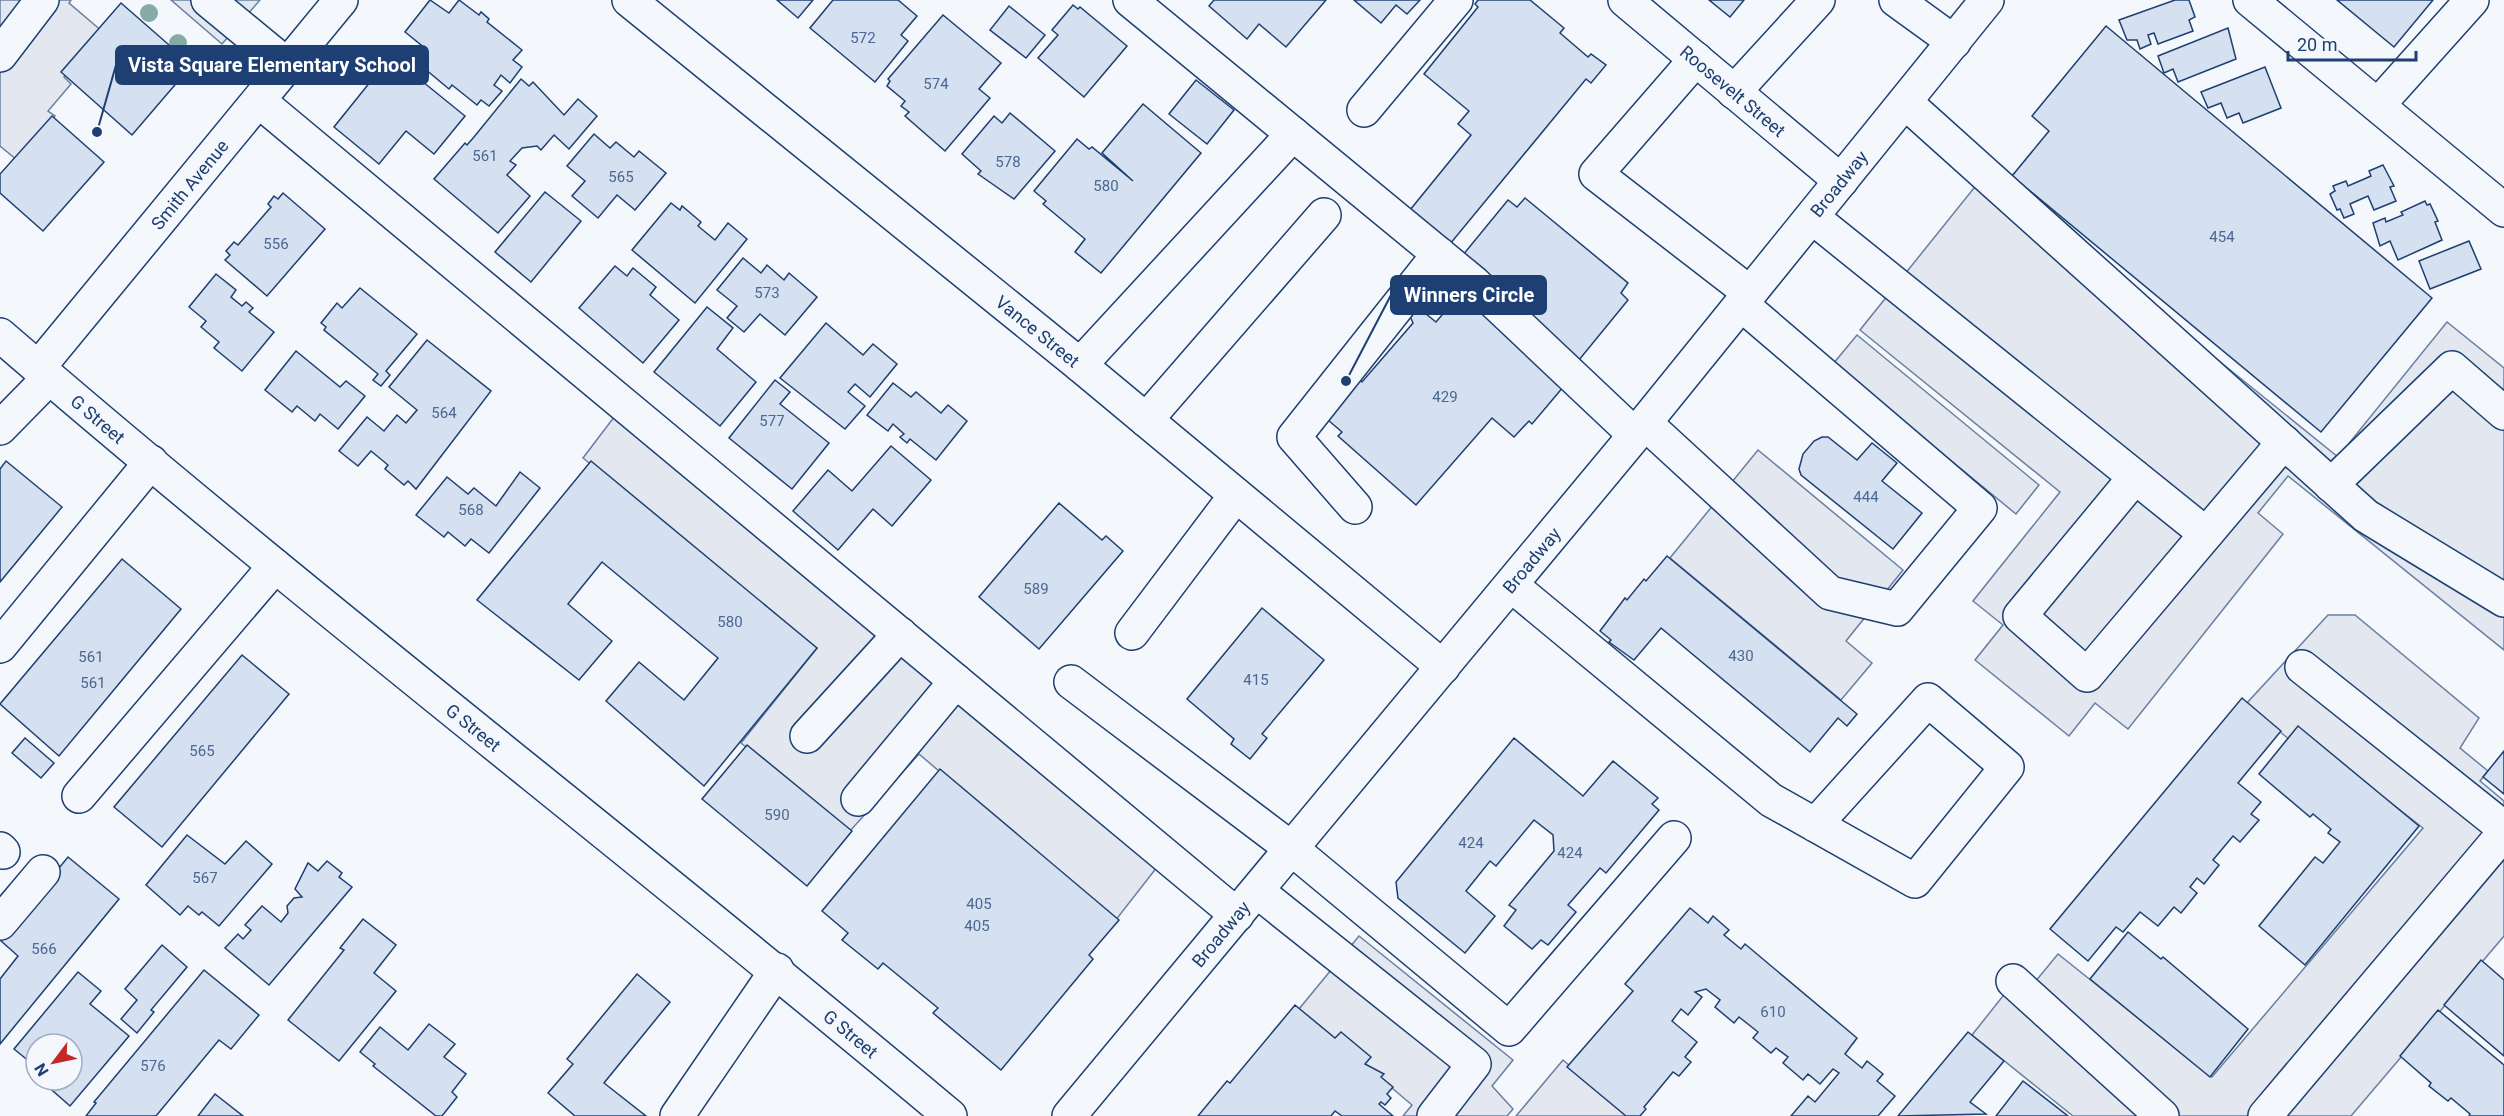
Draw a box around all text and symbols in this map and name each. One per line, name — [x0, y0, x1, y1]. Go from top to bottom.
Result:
scale bar — [2288, 24, 2416, 62]
house number: 572 — [850, 29, 876, 47]
text: 20 m — [2297, 34, 2337, 55]
street label: Roosevelt Street — [1676, 41, 1790, 141]
callout: Vista Square Elementary School — [116, 46, 428, 84]
text: Vista Square Elementary School — [128, 53, 416, 77]
house number: 574 — [923, 75, 949, 93]
street label: Smith Avenue — [146, 135, 232, 233]
street label: Broadway — [1805, 146, 1872, 221]
house number: 561 — [472, 147, 498, 165]
house number: 578 — [995, 153, 1021, 171]
house number: 565 — [608, 168, 634, 186]
house number: 580 — [1093, 177, 1119, 195]
house number: 454 — [2209, 228, 2235, 246]
house number: 556 — [263, 235, 289, 253]
callout: Winners Circle — [1391, 276, 1546, 314]
text: Winners Circle — [1404, 283, 1535, 307]
house number: 573 — [754, 284, 780, 302]
street label: Vance Street — [992, 291, 1084, 371]
house number: 429 — [1432, 388, 1458, 406]
street label: G Street — [67, 390, 129, 448]
house number: 564 — [431, 404, 457, 422]
house number: 577 — [759, 412, 785, 430]
house number: 444 — [1853, 488, 1879, 506]
house number: 568 — [458, 501, 484, 519]
street label: Broadway — [1498, 522, 1565, 597]
house number: 589 — [1023, 580, 1049, 598]
house number: 580 — [717, 613, 743, 631]
house number: 430 — [1728, 647, 1754, 665]
house number: 561 — [78, 648, 104, 666]
house number: 415 — [1243, 671, 1269, 689]
house number: 561 — [80, 674, 106, 692]
street label: G Street — [442, 699, 505, 756]
house number: 565 — [189, 742, 215, 760]
house number: 590 — [764, 806, 790, 824]
house number: 424 — [1458, 834, 1484, 852]
house number: 424 — [1557, 844, 1583, 862]
house number: 567 — [192, 869, 218, 887]
house number: 405 — [966, 895, 992, 913]
street label: Broadway — [1187, 896, 1254, 971]
house number: 405 — [964, 917, 990, 935]
house number: 566 — [31, 940, 57, 958]
house number: 610 — [1760, 1003, 1786, 1021]
street label: G Street — [820, 1005, 883, 1062]
north arrow — [24, 1032, 84, 1092]
house number: 576 — [140, 1057, 166, 1075]
text: N — [31, 1060, 53, 1080]

